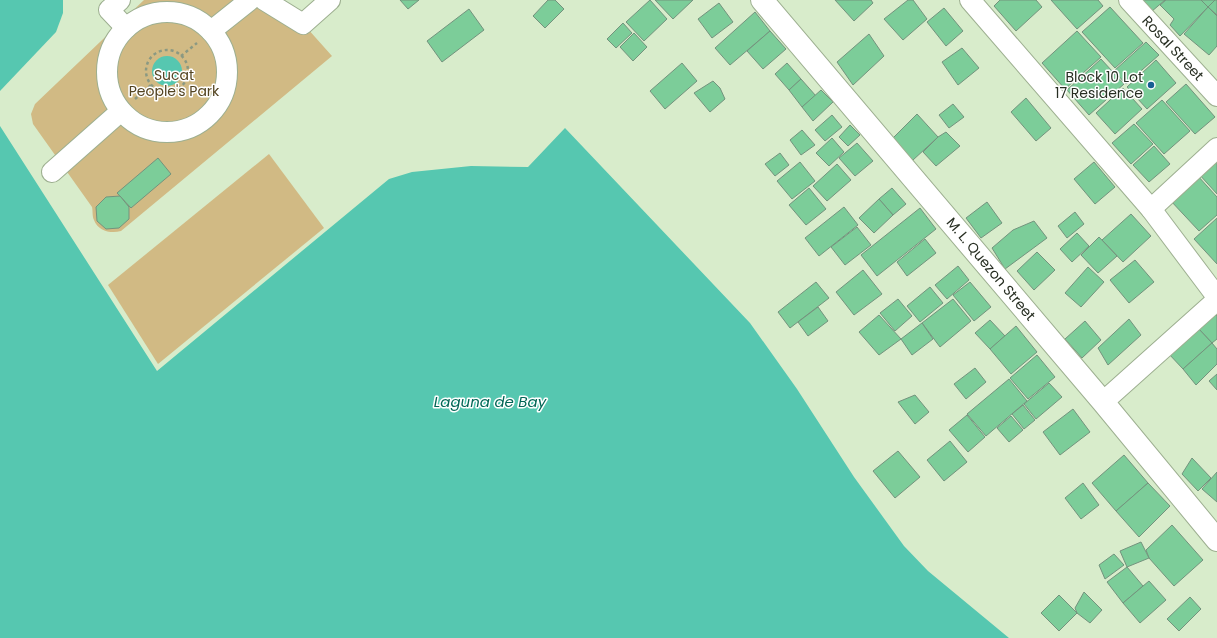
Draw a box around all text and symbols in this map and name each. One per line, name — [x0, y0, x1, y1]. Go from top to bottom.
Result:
street label: Rosal Street — [1138, 11, 1208, 85]
park label: Sucat People's Park — [129, 65, 220, 101]
place label: Block 10 Lot 17 Residence — [1055, 67, 1143, 103]
marker: Block 10 Lot 17 Residence — [1146, 80, 1156, 90]
street label: M. L. Quezon Street — [942, 213, 1040, 325]
water label: Laguna de Bay — [434, 391, 547, 412]

